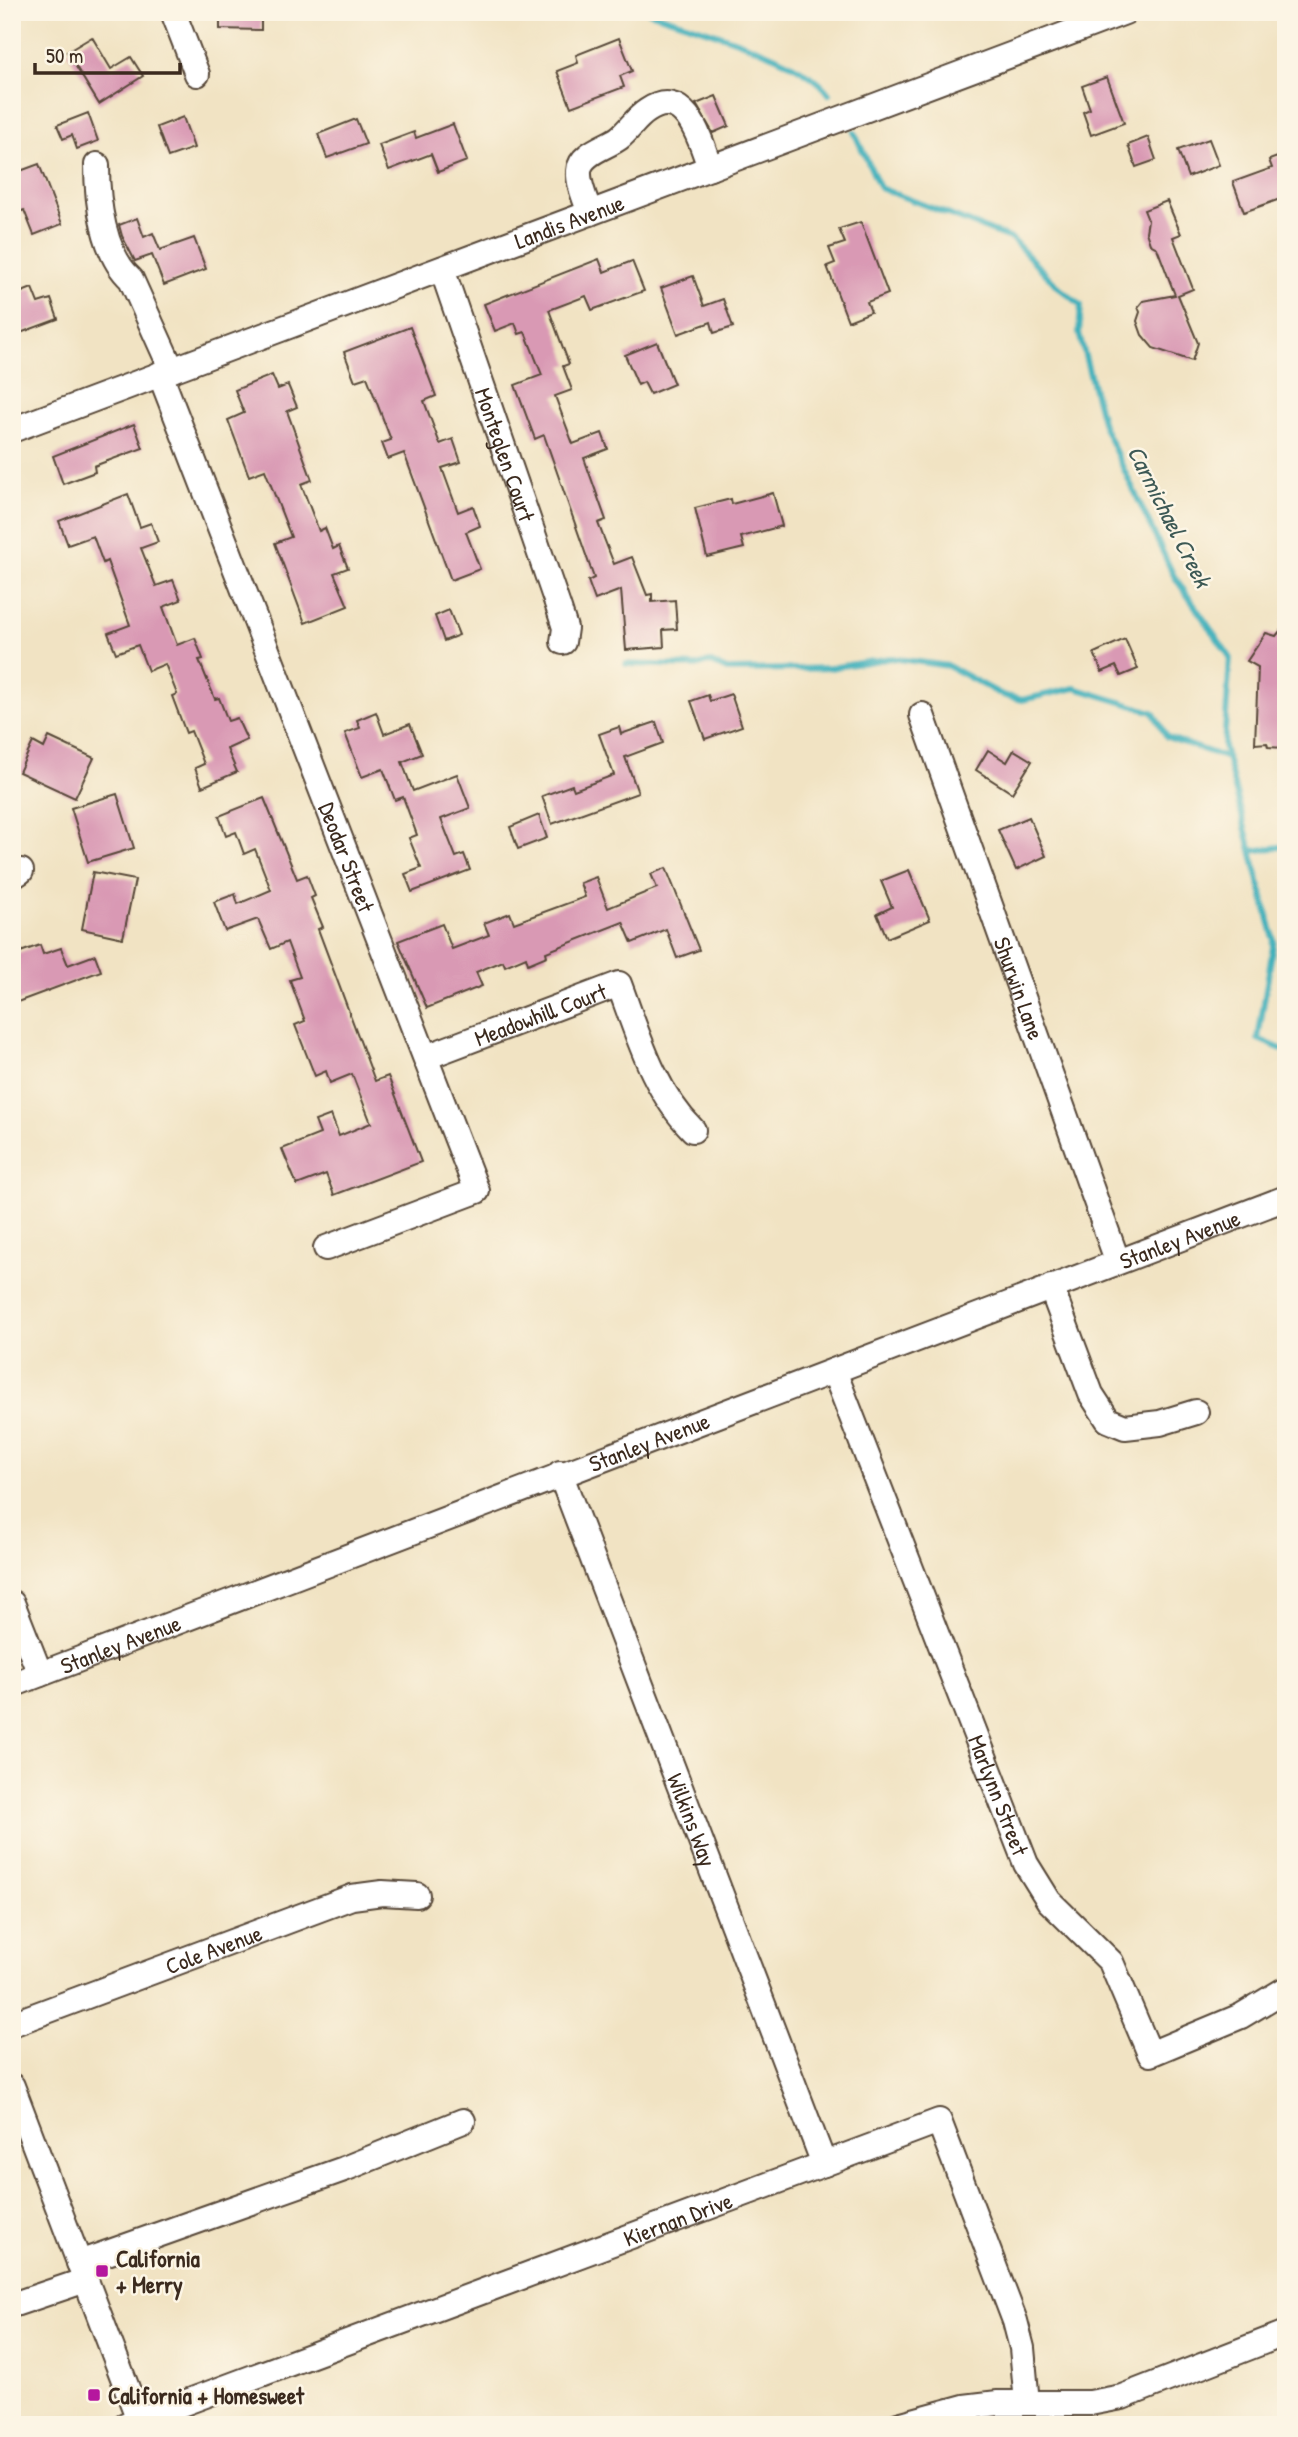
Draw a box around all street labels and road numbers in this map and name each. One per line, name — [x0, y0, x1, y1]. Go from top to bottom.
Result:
street label: Landis Avenue — [510, 186, 628, 255]
street label: Monteglen Court — [468, 383, 543, 526]
street label: Deodar Street — [312, 798, 383, 917]
street label: Shurwin Lane — [987, 932, 1052, 1044]
street label: Meadowhill Court — [470, 974, 611, 1053]
street label: Stanley Avenue — [1115, 1202, 1244, 1276]
street label: Stanley Avenue — [584, 1404, 714, 1479]
street label: Stanley Avenue — [56, 1607, 185, 1681]
street label: Marlynn Street — [962, 1730, 1037, 1861]
street label: Wilkins Way — [661, 1768, 724, 1871]
street label: Cole Avenue — [161, 1917, 266, 1981]
street label: Kiernan Drive — [619, 2184, 736, 2253]

